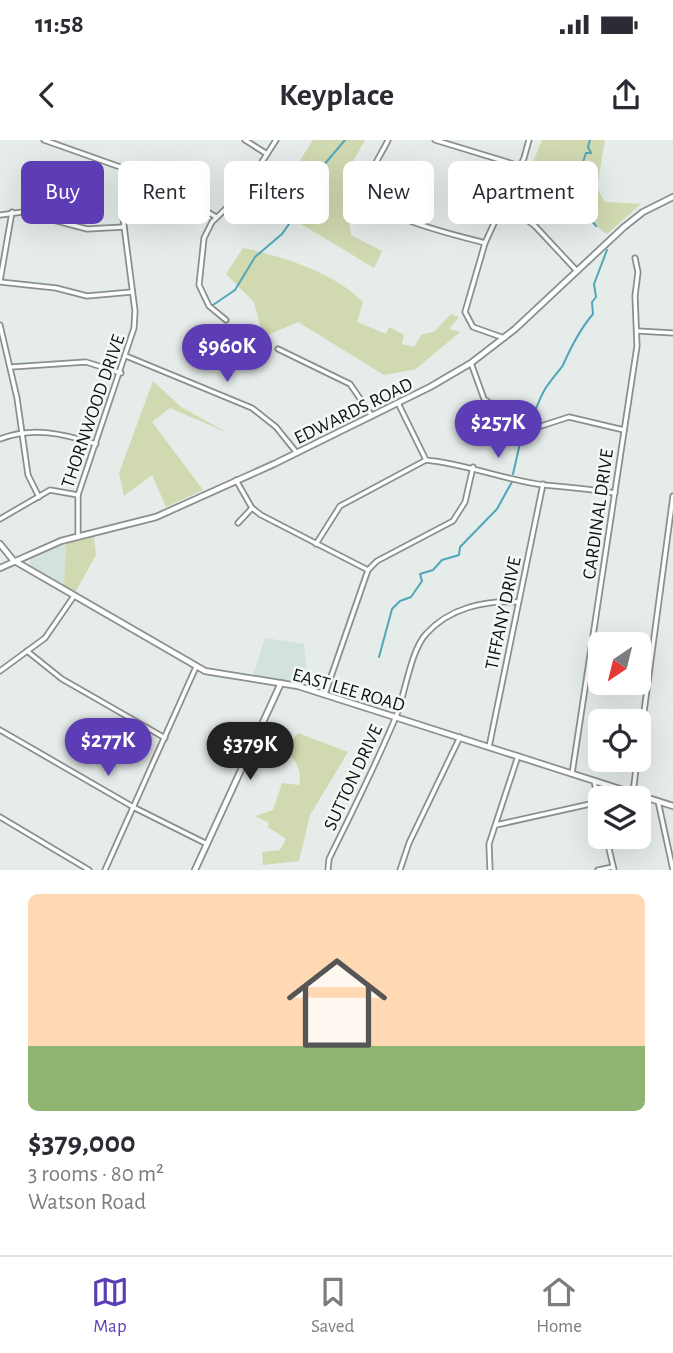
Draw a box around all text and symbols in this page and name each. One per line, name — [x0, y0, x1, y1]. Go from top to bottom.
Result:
text: 11:58 — [35, 11, 84, 37]
icon: back — [28, 76, 66, 114]
icon: share — [607, 76, 645, 114]
text: Keyplace — [279, 79, 394, 111]
chip: Buy — [21, 161, 104, 224]
chip: Rent — [118, 161, 210, 224]
chip: Filters — [224, 161, 329, 224]
chip: New — [343, 161, 434, 224]
chip: Apartment — [448, 161, 598, 224]
pin: $960K — [178, 324, 276, 384]
street label: THORNWOOD DRIVE — [58, 332, 129, 491]
text: $960K — [198, 335, 256, 358]
street label: EDWARDS ROAD — [292, 375, 416, 448]
pin: $257K — [449, 400, 547, 460]
text: $257K — [471, 411, 525, 434]
street label: CARDINAL DRIVE — [580, 448, 617, 581]
street label: TIFFANY DRIVE — [482, 555, 525, 672]
north arrow — [588, 632, 651, 695]
map controls — [588, 632, 651, 849]
street label: EAST LEE ROAD — [290, 665, 407, 716]
button: locate — [588, 709, 651, 772]
pin: $277K — [59, 718, 157, 778]
pin: $379K — [201, 722, 299, 782]
street label: SUTTON DRIVE — [321, 722, 386, 833]
text: $277K — [81, 729, 135, 752]
text: $379K — [223, 733, 277, 756]
button: layers — [588, 786, 651, 849]
icon: home — [274, 940, 400, 1066]
text: $379,000 — [28, 1128, 136, 1158]
text: 3 rooms · 80 m² — [28, 1163, 164, 1186]
text: Watson Road — [28, 1191, 146, 1214]
tab: Map — [91, 1273, 129, 1338]
tab: Saved — [311, 1273, 354, 1338]
tab: Home — [536, 1273, 582, 1338]

